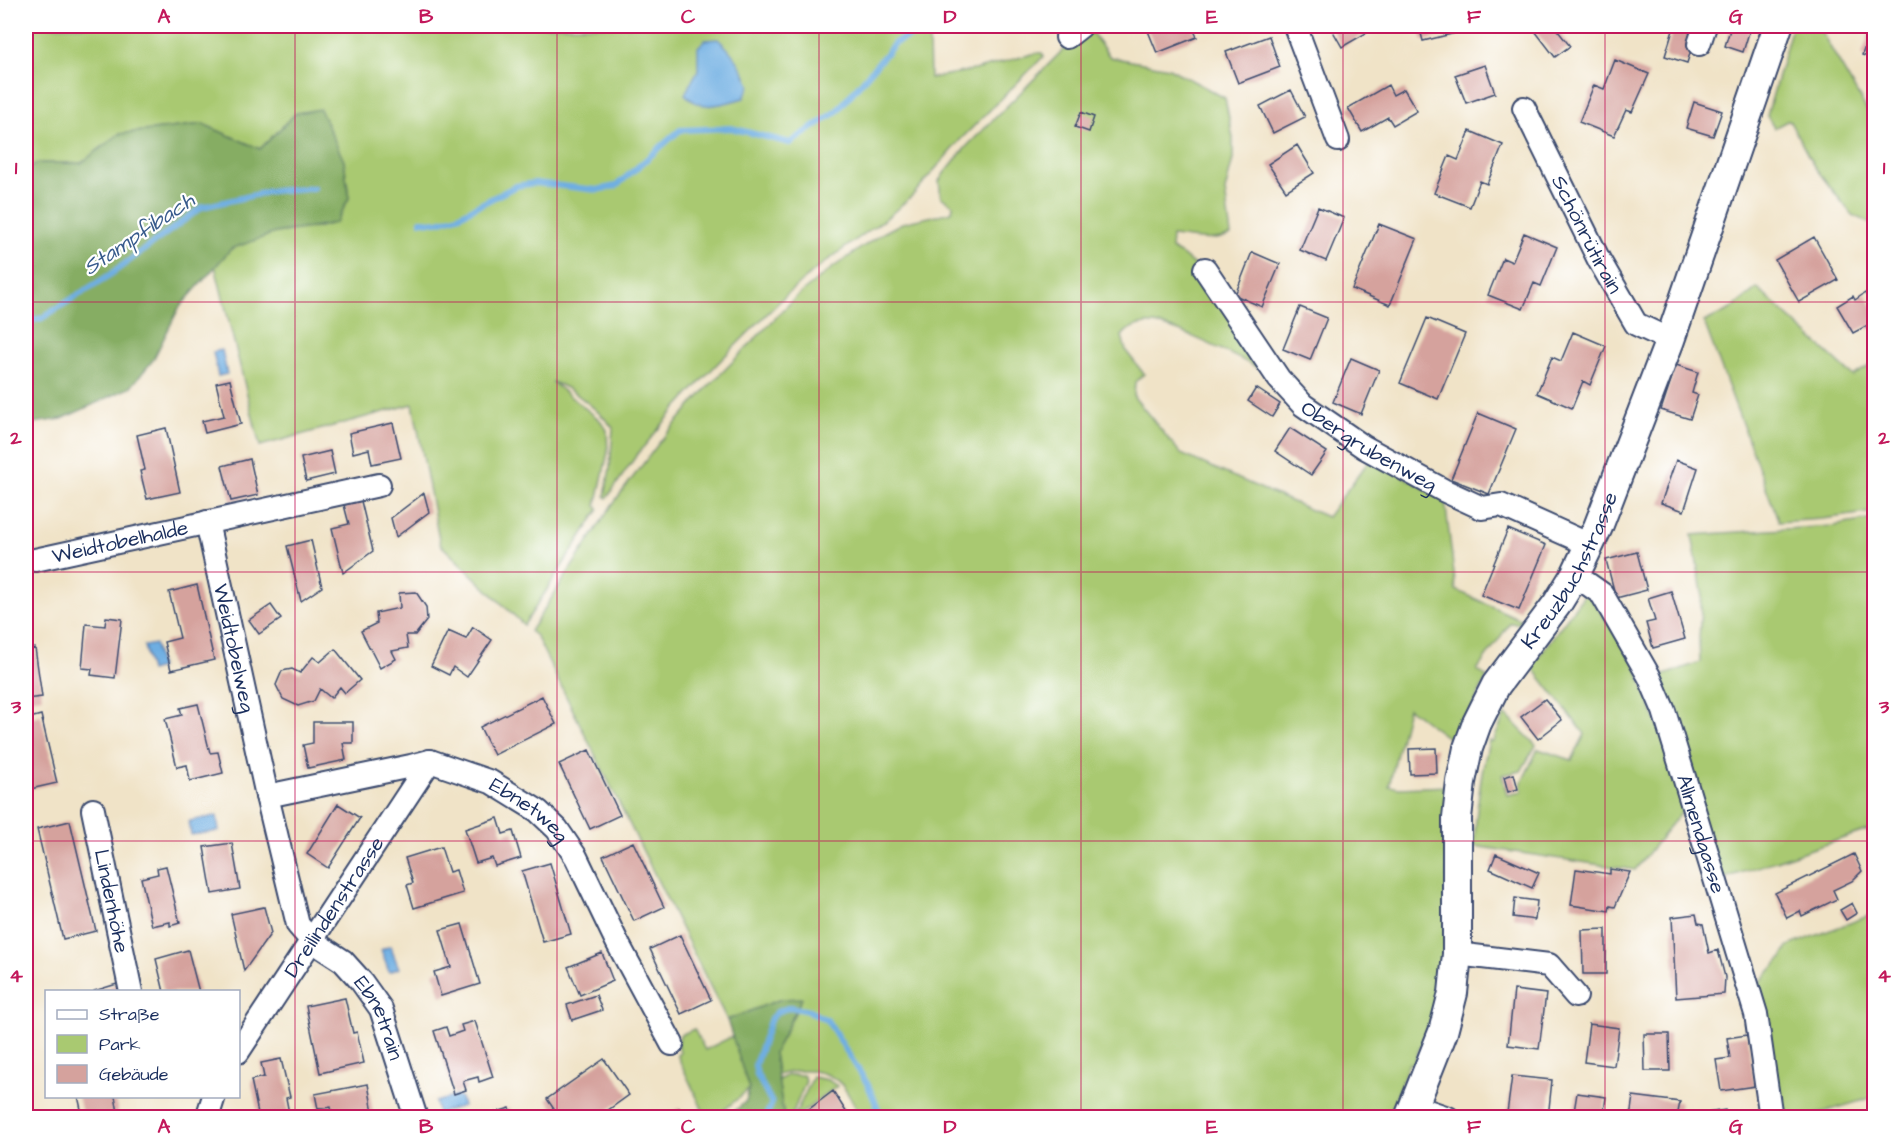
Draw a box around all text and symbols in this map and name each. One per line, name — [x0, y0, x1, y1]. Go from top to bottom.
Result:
text: A — [158, 3, 171, 31]
text: B — [419, 3, 434, 31]
text: C — [681, 3, 696, 31]
text: D — [944, 3, 957, 31]
text: E — [1206, 3, 1218, 31]
text: F — [1467, 3, 1482, 31]
text: G — [1729, 3, 1743, 31]
text: 1 — [15, 154, 18, 182]
text: 1 — [1883, 154, 1886, 182]
street label: Schönrütirain — [1544, 170, 1629, 299]
water label: Stampfibach — [77, 185, 202, 283]
street label: Obergrubenweg — [1295, 394, 1442, 501]
text: 2 — [9, 424, 22, 452]
text: 2 — [1877, 424, 1890, 452]
street label: Kreuzbuchstrasse — [1514, 488, 1625, 655]
street label: Weidtobelhalde — [49, 513, 191, 571]
street label: Weidtobelweg — [206, 581, 262, 716]
text: 3 — [10, 693, 22, 721]
text: 3 — [1878, 693, 1890, 721]
street label: Ebnetweg — [484, 771, 576, 850]
street label: Allmendgasse — [1669, 771, 1733, 897]
street label: Dreilindenstrasse — [277, 831, 391, 983]
street label: Lindenhöhe — [87, 847, 136, 955]
text: 4 — [9, 962, 23, 990]
text: 4 — [1877, 962, 1891, 990]
street label: Ebnetrain — [347, 970, 410, 1064]
legend — [45, 990, 240, 1098]
text: Straße — [99, 1002, 160, 1027]
text: Park — [99, 1032, 141, 1057]
text: Gebäude — [99, 1062, 169, 1087]
text: A — [158, 1113, 171, 1141]
text: B — [419, 1113, 434, 1141]
text: C — [681, 1113, 696, 1141]
text: D — [944, 1113, 957, 1141]
text: E — [1206, 1113, 1218, 1141]
text: F — [1467, 1113, 1482, 1141]
text: G — [1729, 1113, 1743, 1141]

